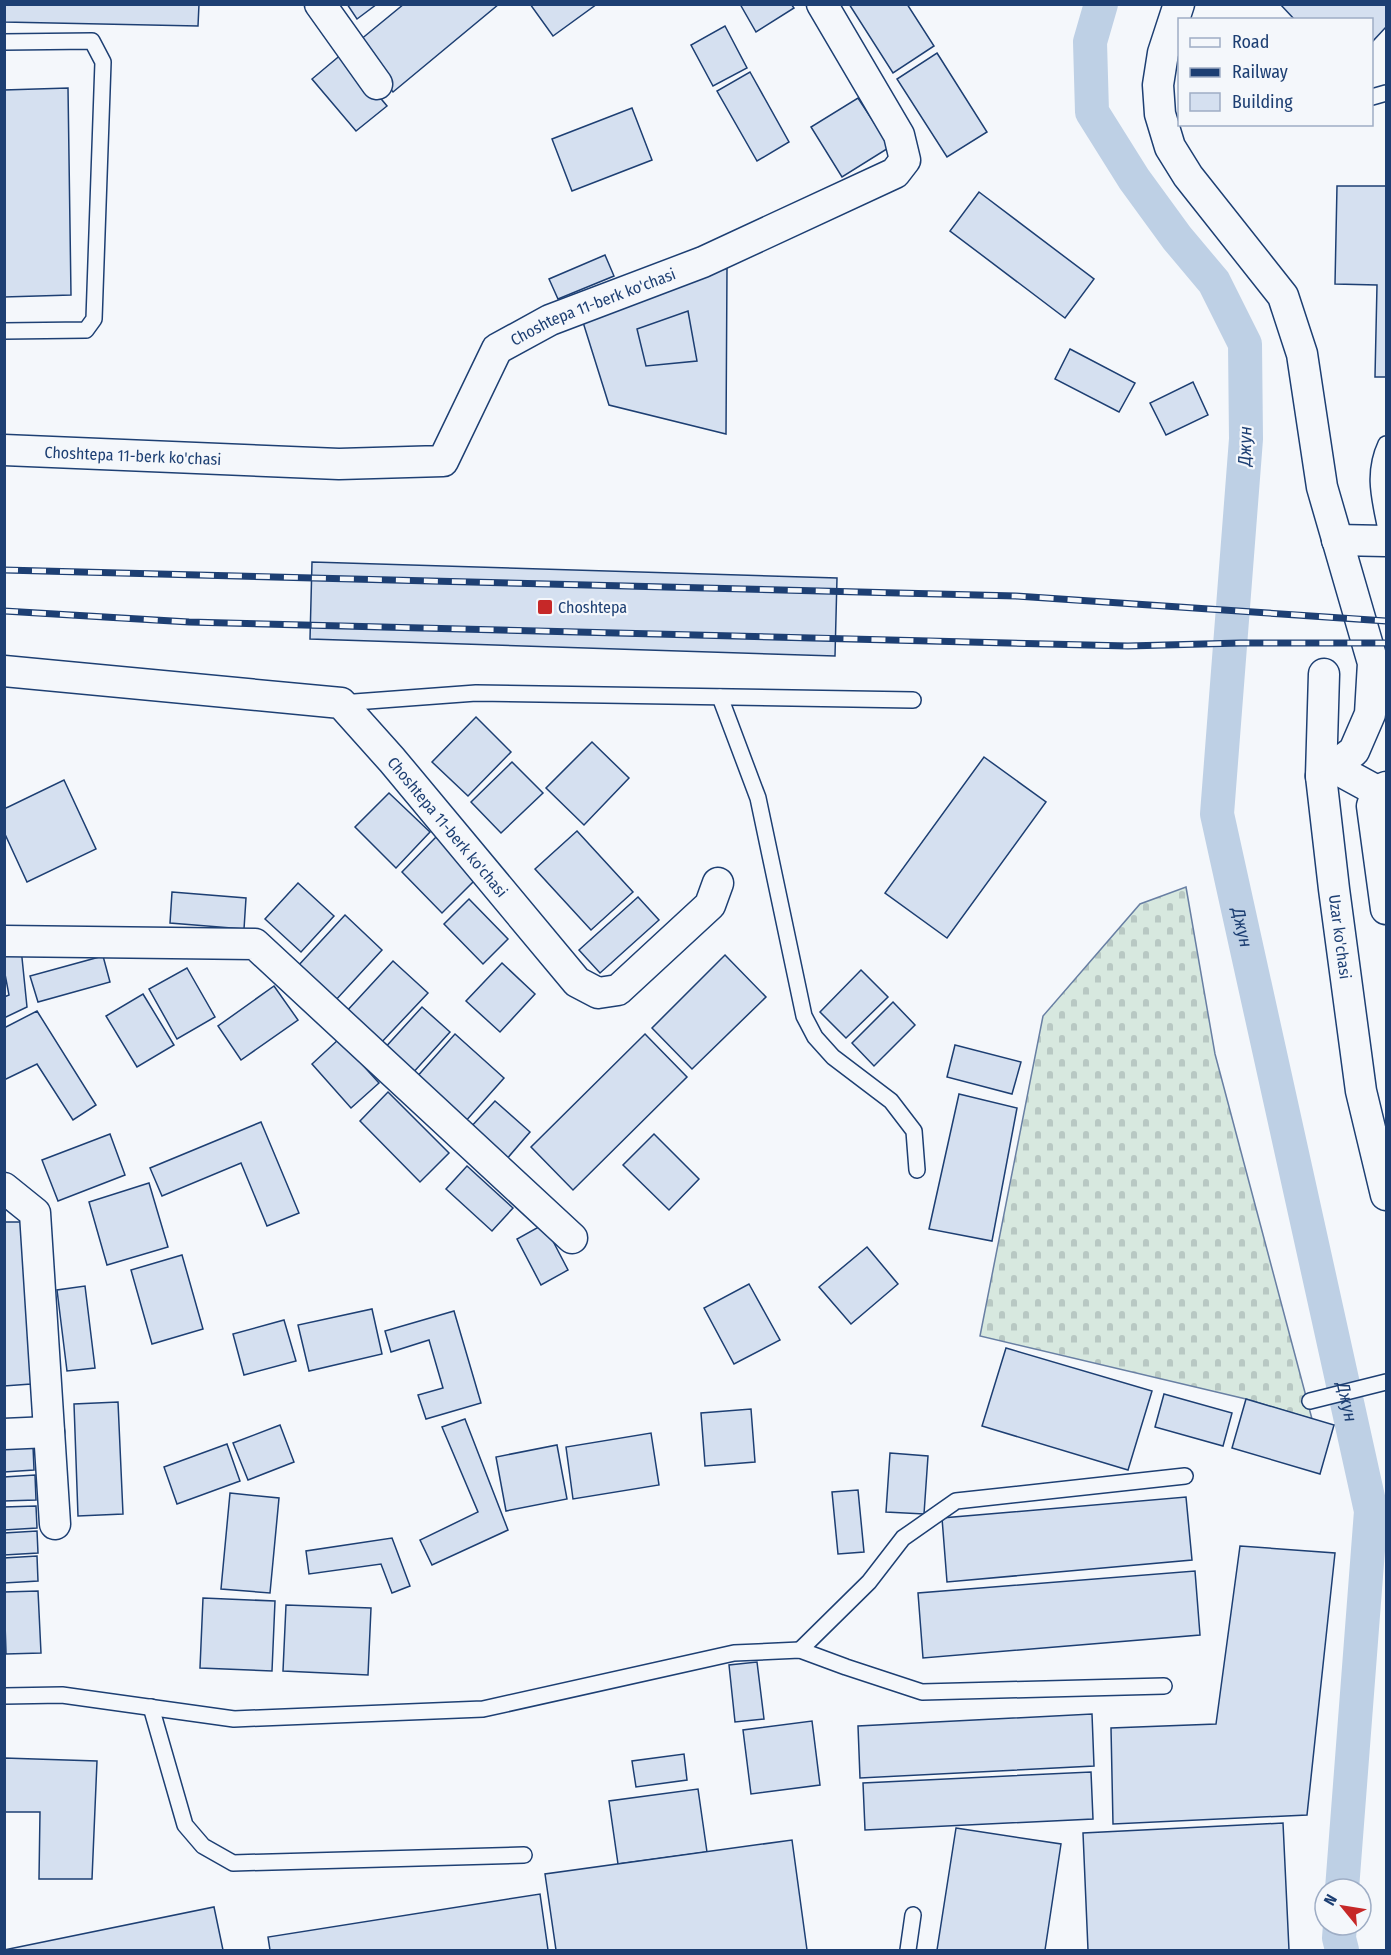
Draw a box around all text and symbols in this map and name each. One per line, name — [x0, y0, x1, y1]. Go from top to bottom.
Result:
legend — [1178, 18, 1373, 126]
text: Road — [1232, 31, 1269, 53]
text: Railway — [1232, 61, 1288, 83]
text: Building — [1232, 91, 1293, 113]
street label: Choshtepa 11-berk ko'chasi — [507, 264, 678, 350]
water label: Джун — [1233, 426, 1257, 468]
street label: Choshtepa 11-berk ko'chasi — [44, 443, 222, 469]
marker: Choshtepa — [536, 598, 554, 616]
place label: Choshtepa — [558, 598, 627, 617]
street label: Choshtepa 11-berk ko'chasi — [383, 753, 511, 901]
street label: Uzar ko'chasi — [1325, 893, 1355, 980]
water label: Джун — [1227, 904, 1257, 949]
water label: Джун — [1332, 1378, 1362, 1424]
north arrow — [1313, 1877, 1373, 1937]
text: N — [1320, 1891, 1341, 1909]

